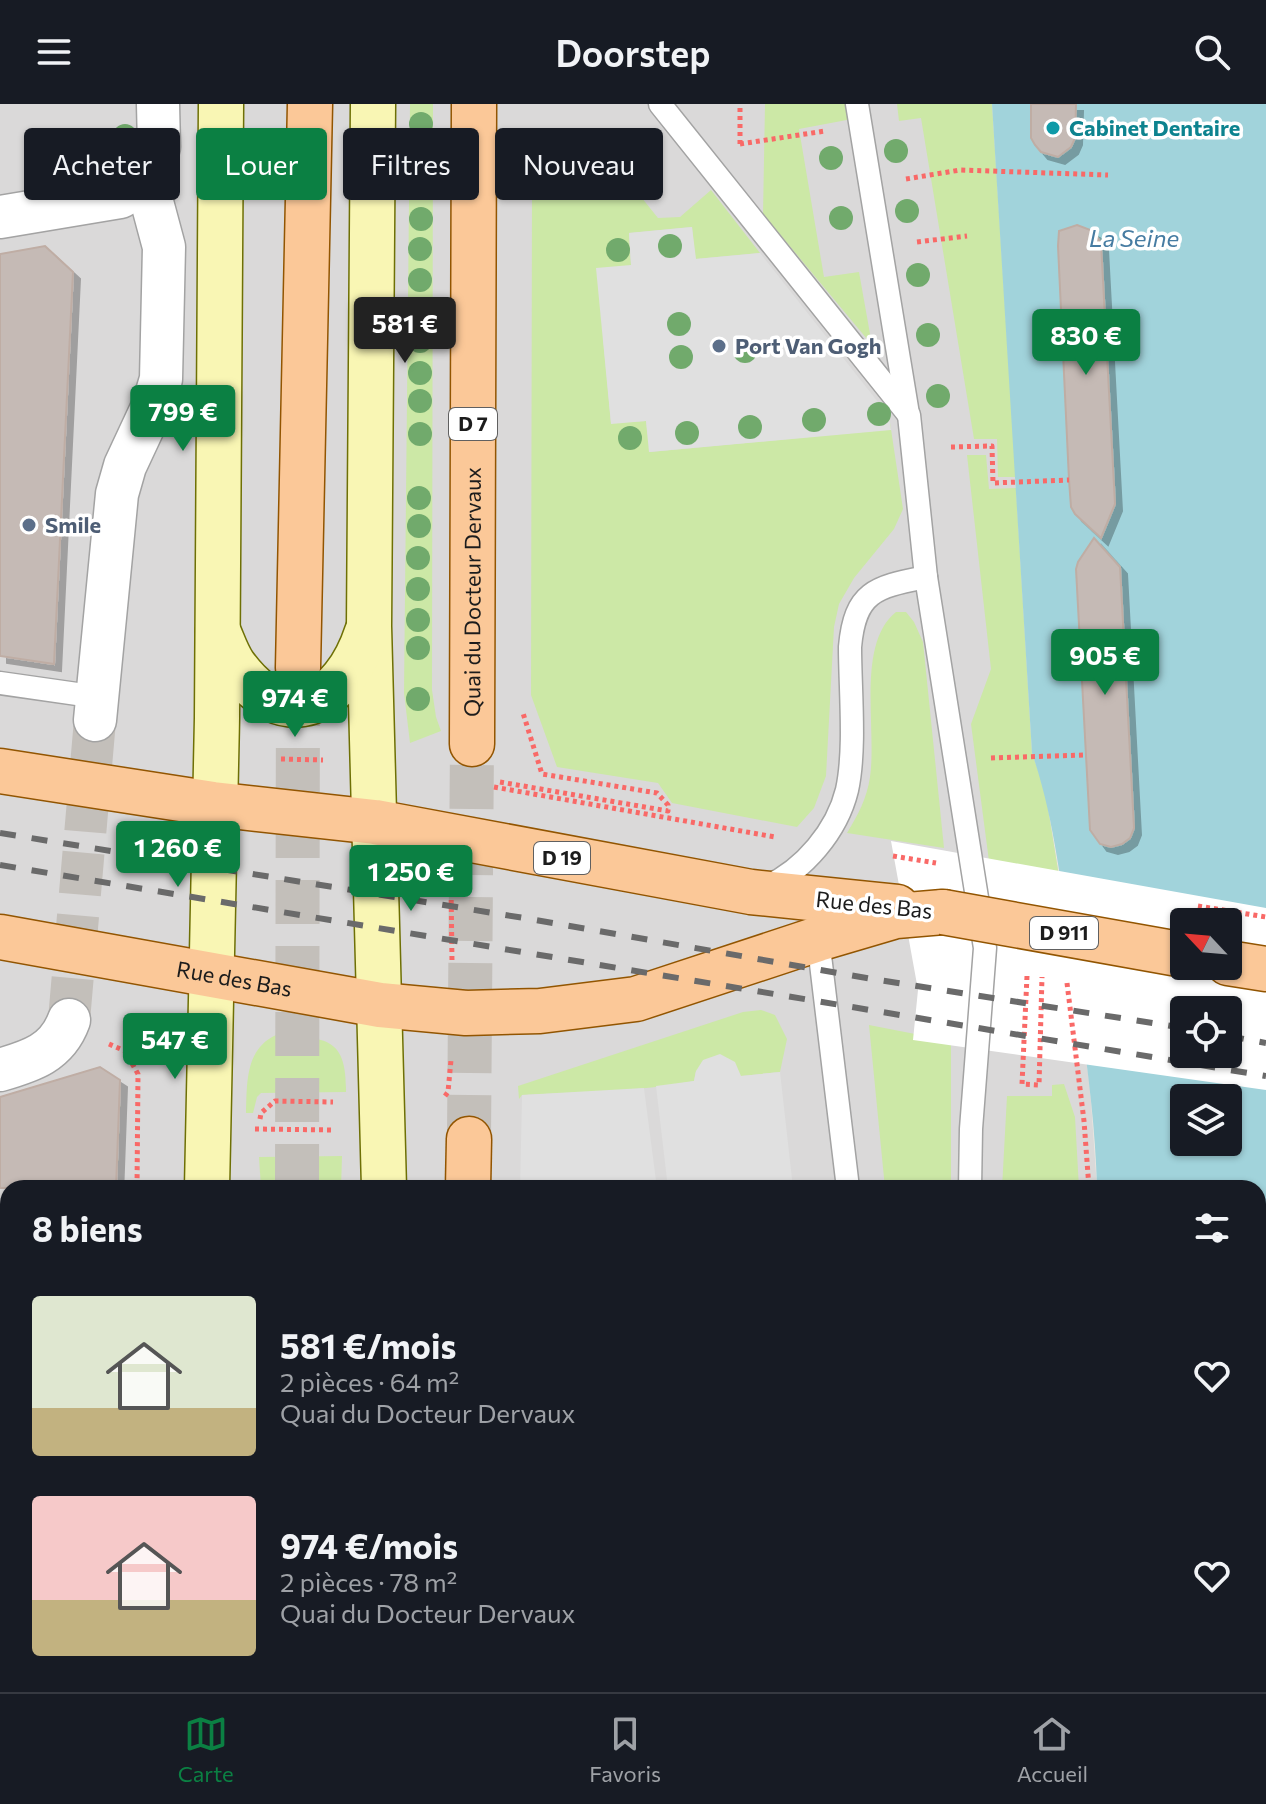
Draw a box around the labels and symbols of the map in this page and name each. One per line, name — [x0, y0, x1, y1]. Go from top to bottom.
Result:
place label: Cabinet Dentaire — [1069, 114, 1240, 141]
marker: Cabinet Dentaire — [1044, 119, 1062, 137]
water label: La Seine — [1089, 223, 1179, 252]
pin: 581 € — [349, 297, 461, 365]
pin: 830 € — [1030, 309, 1142, 377]
place label: Port Van Gogh — [735, 332, 882, 359]
marker: Port Van Gogh — [710, 337, 728, 355]
pin: 799 € — [127, 385, 239, 453]
road number: D 7 — [449, 408, 497, 440]
street label: Quai du Docteur Dervaux — [458, 467, 486, 717]
place label: Smile — [45, 511, 101, 538]
marker: Smile — [20, 516, 38, 534]
pin: 905 € — [1049, 629, 1161, 697]
pin: 974 € — [239, 671, 351, 739]
pin: 1 260 € — [104, 821, 252, 889]
road number: D 19 — [534, 842, 590, 874]
pin: 1 250 € — [337, 845, 485, 913]
street label: Rue des Bas — [814, 885, 934, 924]
north arrow — [1170, 908, 1242, 980]
road number: D 911 — [1030, 917, 1098, 949]
street label: Rue des Bas — [174, 955, 294, 1002]
pin: 547 € — [119, 1013, 231, 1081]

